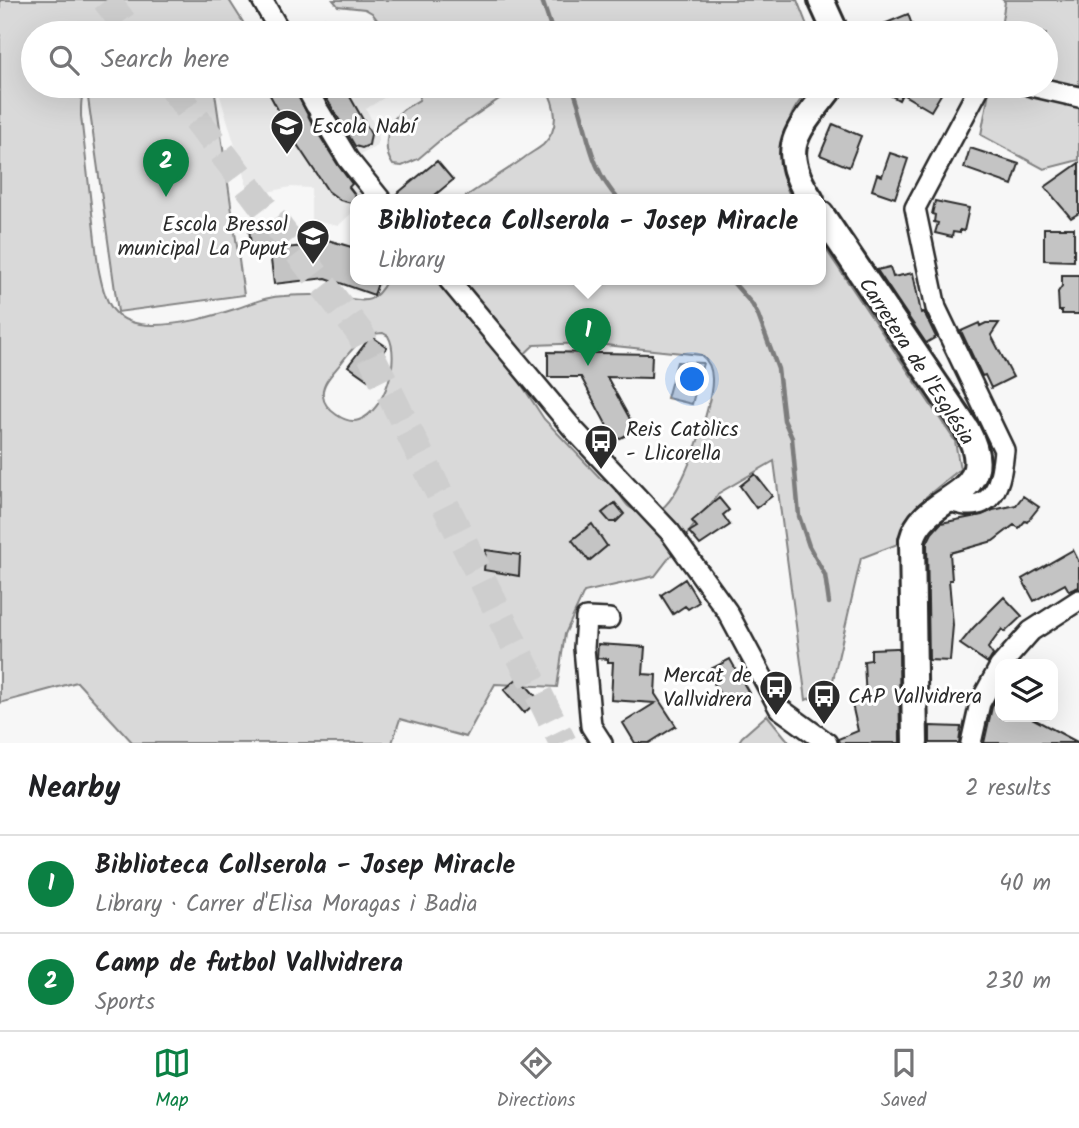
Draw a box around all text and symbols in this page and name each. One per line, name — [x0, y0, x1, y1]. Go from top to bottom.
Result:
search box — [21, 21, 1058, 98]
text: Search here — [101, 39, 229, 81]
icon: search — [45, 41, 83, 79]
school or university icon: Escola Nabí — [268, 107, 306, 156]
place label: Escola Nabí — [312, 111, 419, 144]
pin: 2 — [143, 139, 189, 197]
popup — [350, 194, 826, 285]
text: Biblioteca Collserola - Josep Miracle — [378, 201, 798, 243]
place label: Escola Bressol municipal La Puput — [118, 209, 289, 266]
school or university icon: Escola Bressol municipal La Puput — [294, 217, 332, 266]
text: Library — [378, 243, 445, 279]
street label: Carretera de l'Església — [849, 271, 983, 452]
pin: 1 — [565, 308, 611, 366]
your location — [675, 362, 709, 396]
place label: Reis Catòlics - Llicorella — [626, 414, 739, 471]
bus stop icon: Reis Catòlics - Llicorella — [582, 422, 620, 471]
map controls — [995, 659, 1058, 722]
button: layers — [995, 659, 1058, 722]
place label: Mercat de Vallvidrera — [663, 660, 753, 717]
bus stop icon: Mercat de Vallvidrera — [757, 668, 795, 717]
bus stop icon: CAP Vallvidrera — [805, 677, 843, 726]
place label: CAP Vallvidrera — [848, 681, 982, 714]
text: Nearby — [28, 765, 120, 813]
text: 2 results — [965, 771, 1051, 807]
text: Biblioteca Collserola - Josep Miracle — [95, 845, 515, 887]
text: 1 — [48, 866, 54, 902]
text: 40 m — [999, 866, 1051, 902]
text: Library · Carrer d'Elisa Moragas i Badia — [95, 887, 478, 923]
text: Camp de futbol Vallvidrera — [95, 943, 403, 985]
text: 2 — [44, 964, 58, 1000]
text: 230 m — [985, 964, 1051, 1000]
text: Sports — [95, 985, 155, 1021]
tab: Map — [153, 1044, 191, 1116]
tab: Directions — [497, 1044, 575, 1116]
tab: Saved — [881, 1044, 926, 1116]

